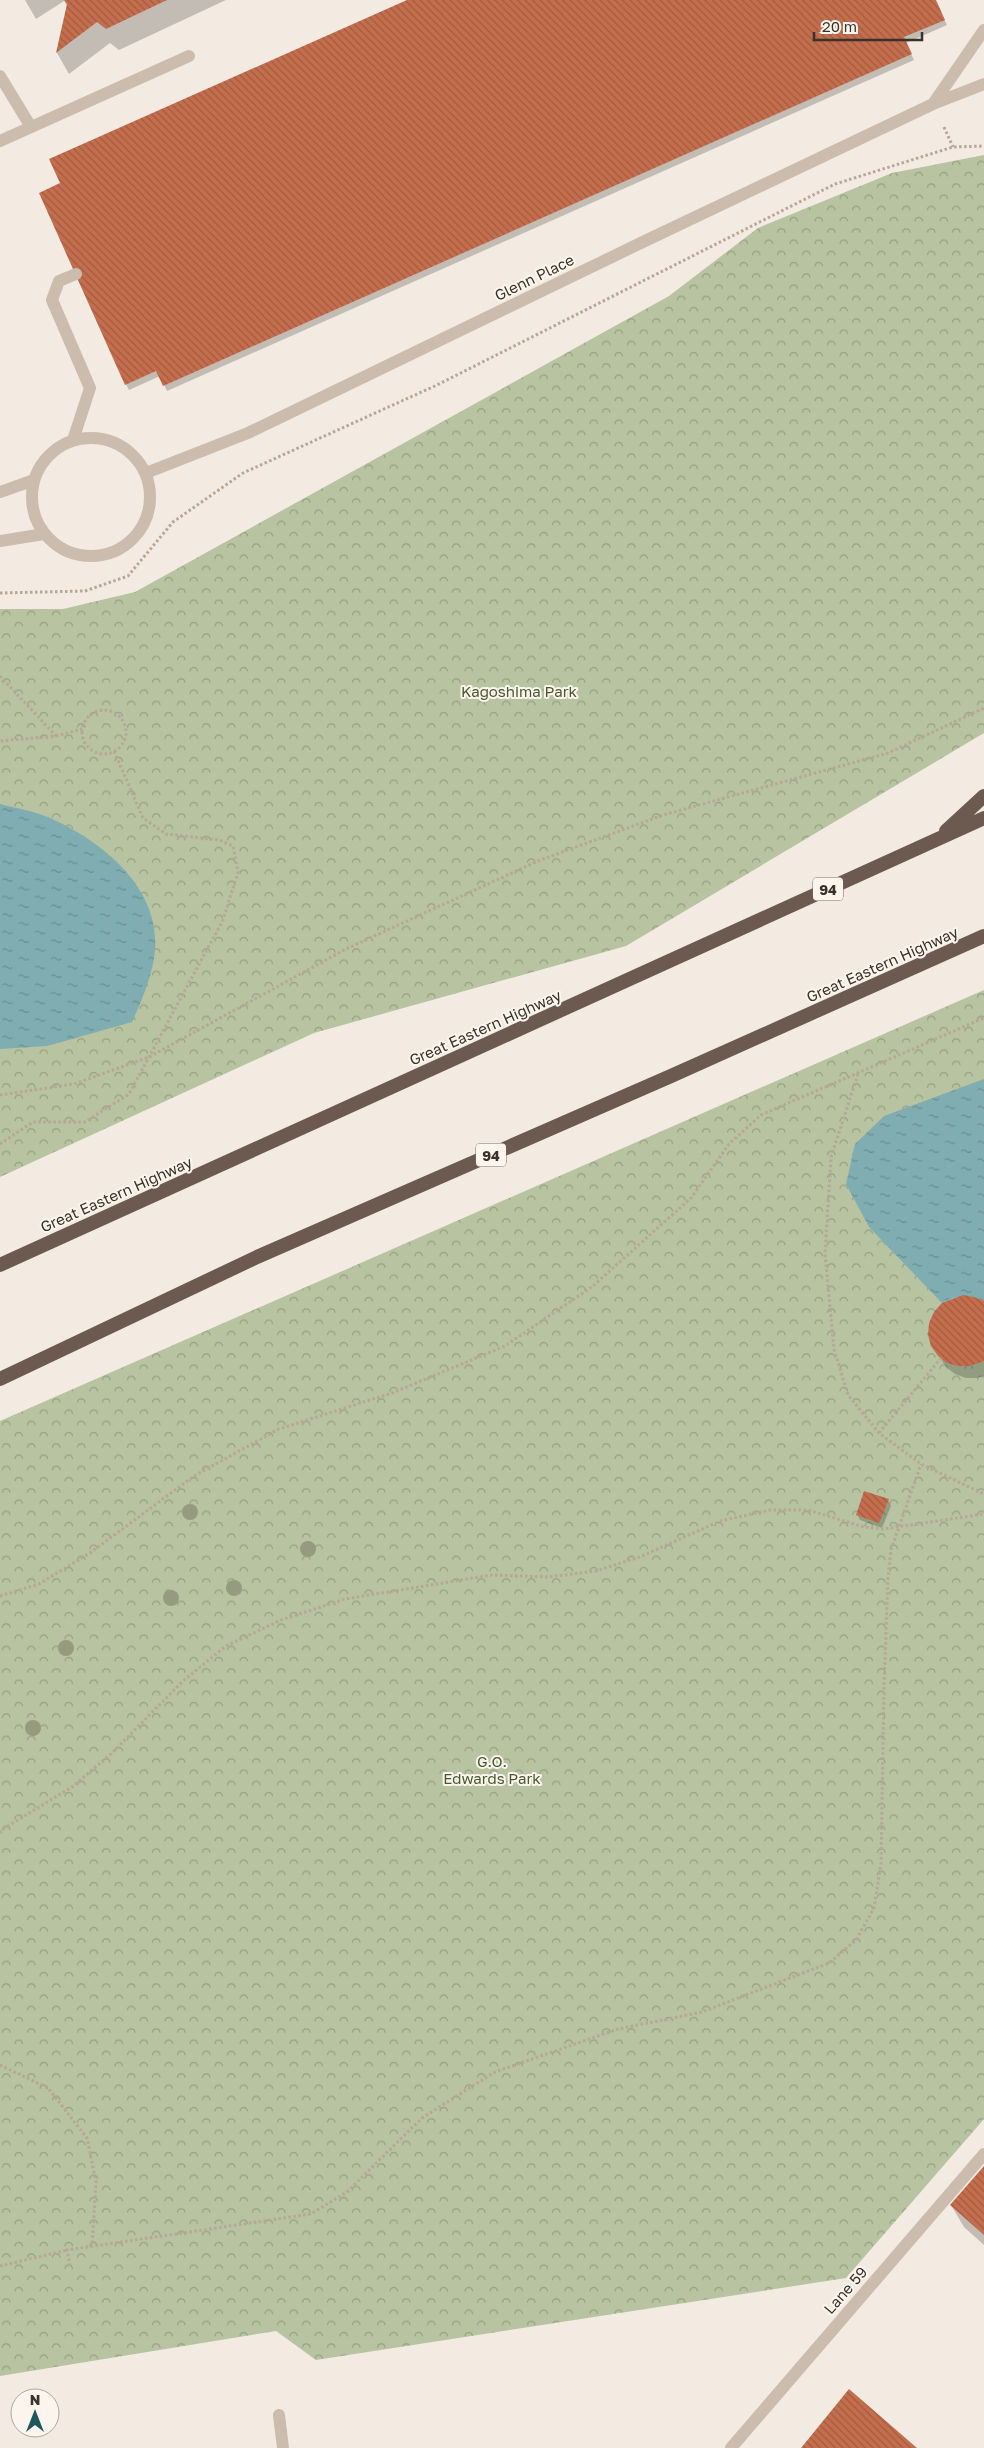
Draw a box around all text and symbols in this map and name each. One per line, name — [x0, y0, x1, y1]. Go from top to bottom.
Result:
scale bar — [814, 10, 922, 42]
text: 20 m — [822, 17, 857, 35]
street label: Glenn Place — [491, 250, 577, 304]
park label: Kagoshima Park — [461, 682, 578, 700]
road number: 94 — [813, 878, 843, 901]
street label: Great Eastern Highway — [803, 922, 961, 1006]
street label: Great Eastern Highway — [406, 985, 564, 1069]
road number: 94 — [476, 1144, 506, 1166]
street label: Great Eastern Highway — [37, 1152, 195, 1236]
park label: G.O. Edwards Park — [443, 1752, 541, 1787]
street label: Lane 59 — [820, 2263, 870, 2317]
north arrow — [10, 2388, 60, 2438]
text: N — [30, 2391, 40, 2408]

